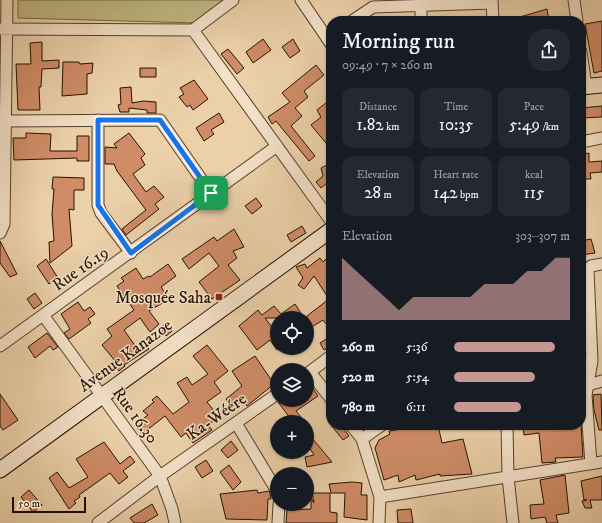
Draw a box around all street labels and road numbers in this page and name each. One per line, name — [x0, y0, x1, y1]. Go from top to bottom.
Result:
street label: Rue 16.19 — [48, 241, 113, 296]
street label: Avenue Kanazoe — [74, 314, 177, 397]
street label: Rue 16.30 — [107, 383, 163, 448]
street label: Ka-Wéére — [182, 388, 251, 445]

